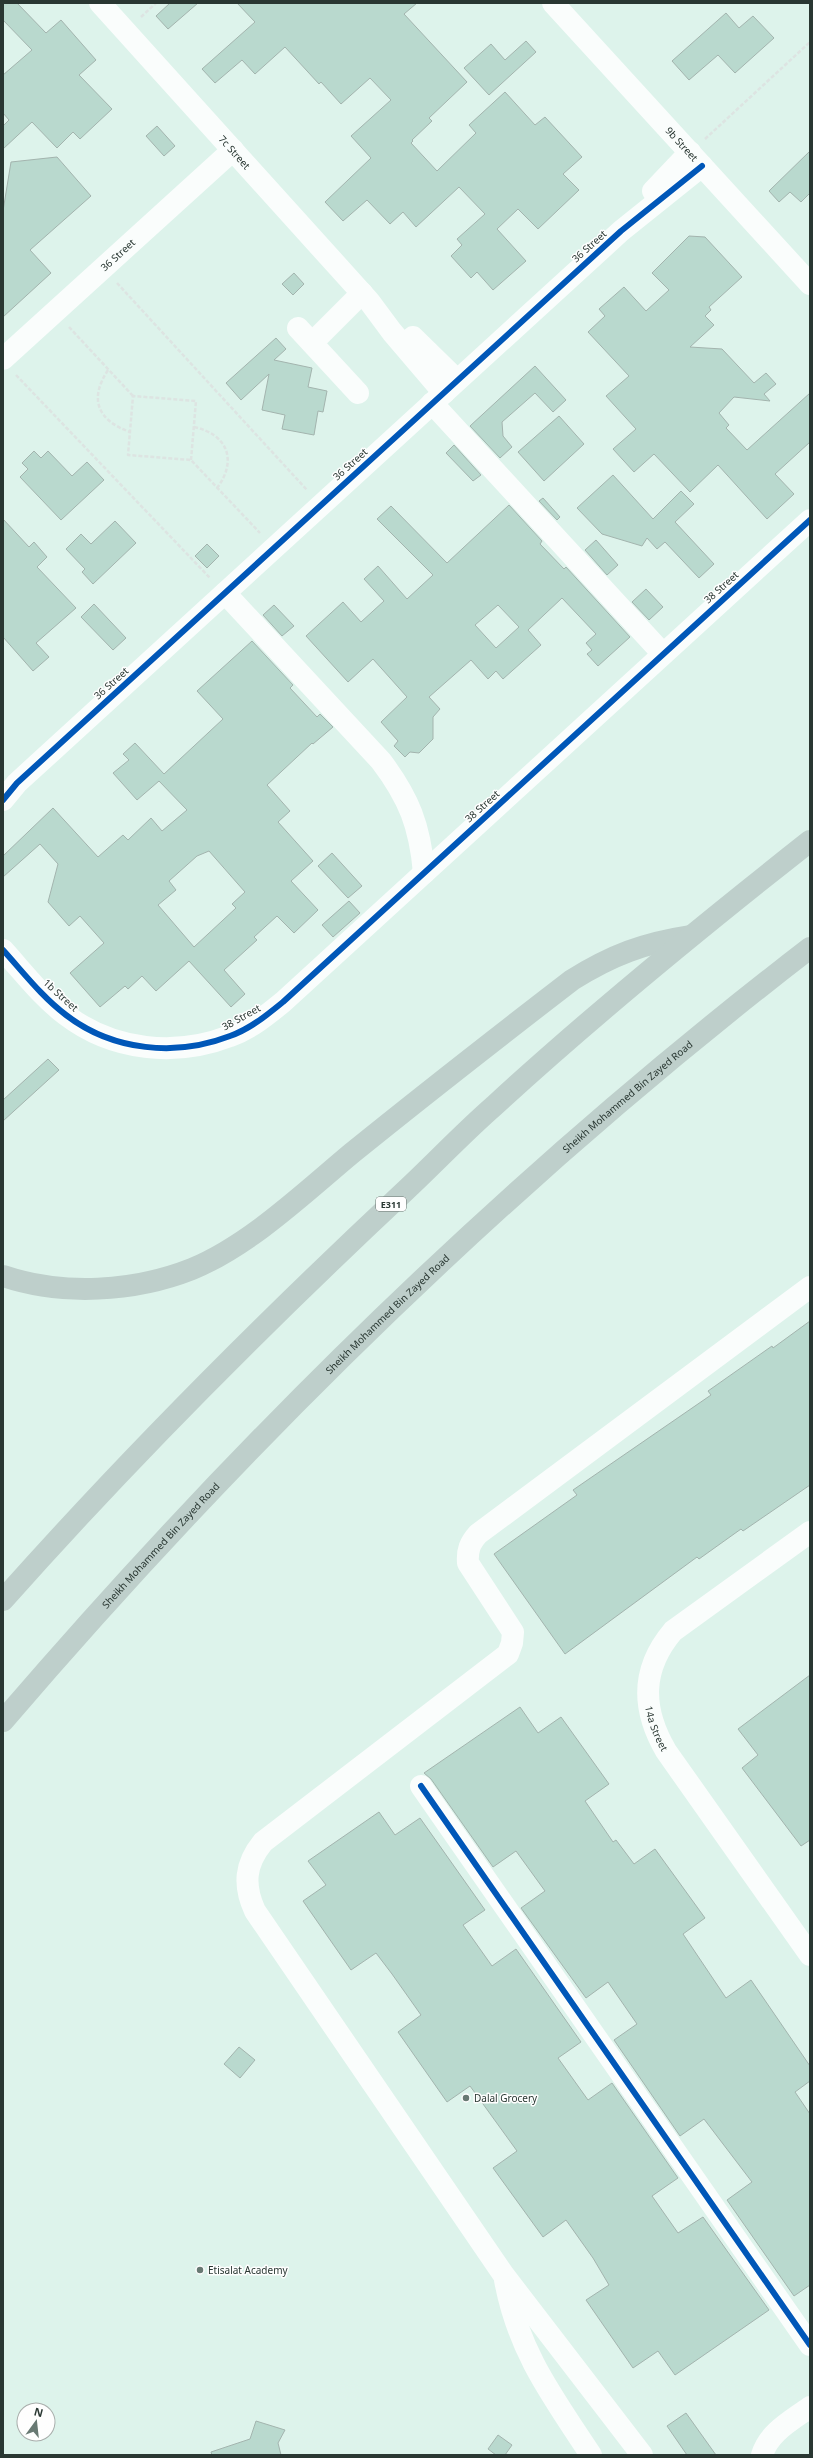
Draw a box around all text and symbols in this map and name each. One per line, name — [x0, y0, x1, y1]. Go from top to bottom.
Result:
street label: 9b Street — [662, 124, 702, 165]
street label: 7c Street — [216, 132, 254, 172]
street label: 36 Street — [569, 227, 610, 265]
street label: 36 Street — [97, 235, 138, 274]
street label: 36 Street — [330, 445, 371, 483]
street label: 38 Street — [701, 568, 742, 606]
street label: 36 Street — [91, 664, 132, 702]
street label: 38 Street — [462, 787, 503, 825]
street label: 1b Street — [41, 976, 82, 1015]
street label: 38 Street — [219, 1001, 263, 1033]
street label: Sheikh Mohammed Bin Zayed Road — [559, 1037, 696, 1156]
road number: E311 — [376, 1197, 406, 1211]
street label: Sheikh Mohammed Bin Zayed Road — [322, 1251, 452, 1377]
street label: Sheikh Mohammed Bin Zayed Road — [99, 1479, 222, 1611]
street label: 14a Street — [642, 1705, 672, 1754]
place label: Dalal Grocery — [474, 2091, 538, 2105]
marker: Dalal Grocery — [461, 2093, 471, 2103]
place label: Etisalat Academy — [208, 2263, 288, 2277]
marker: Etisalat Academy — [195, 2265, 205, 2275]
north arrow — [16, 2402, 56, 2442]
text: N — [32, 2403, 45, 2420]

